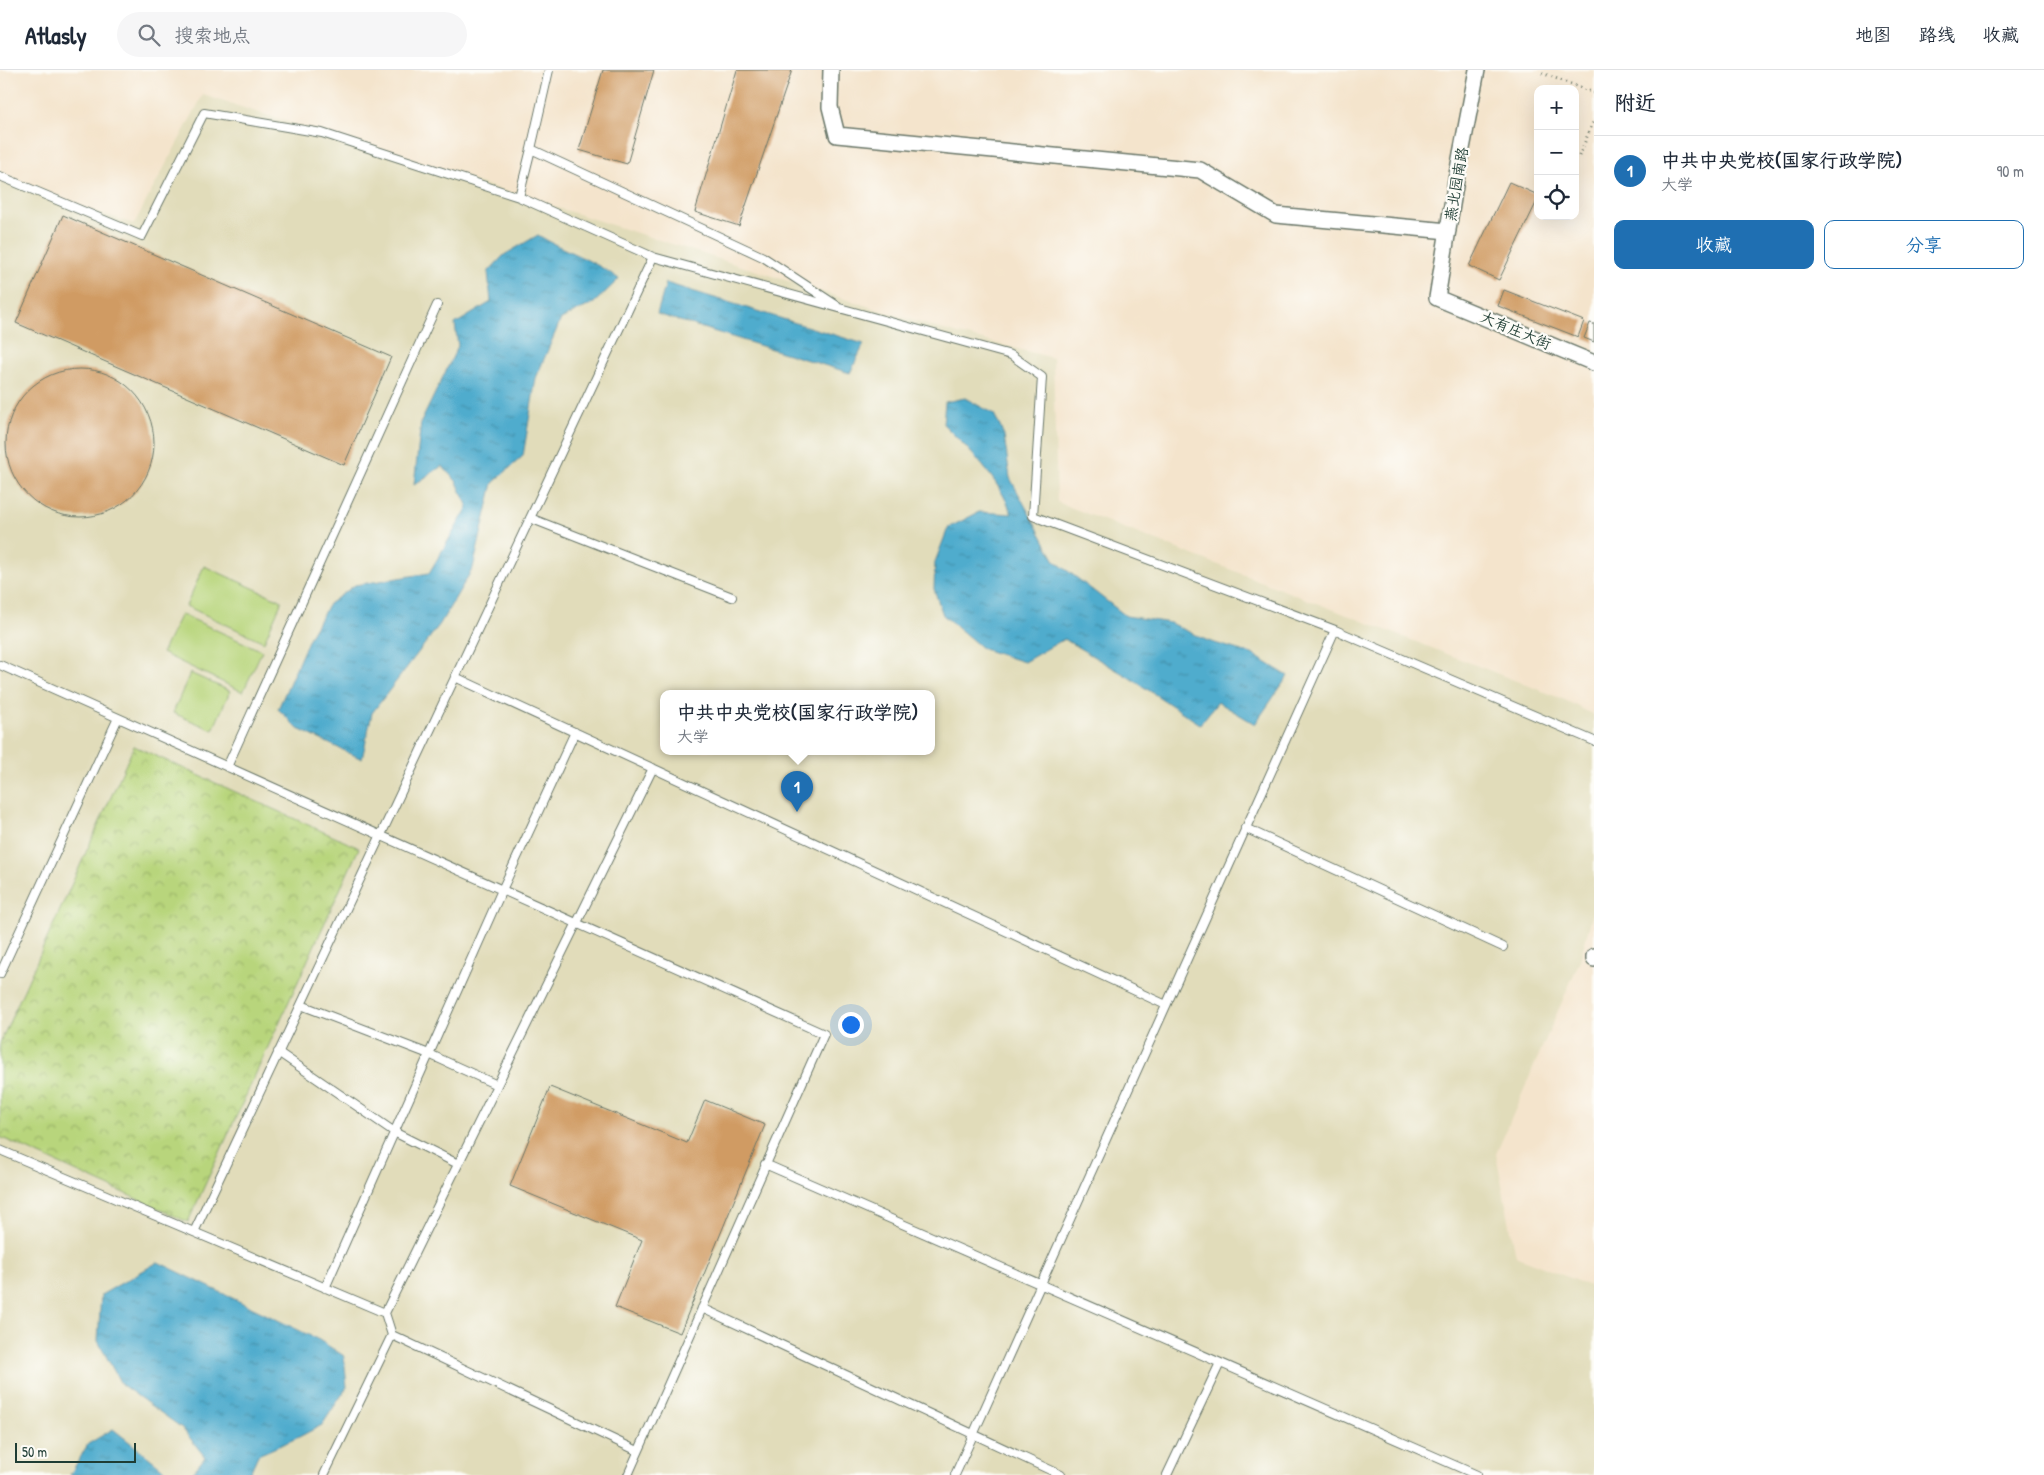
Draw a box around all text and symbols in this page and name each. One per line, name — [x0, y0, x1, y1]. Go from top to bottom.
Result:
search box — [117, 12, 467, 57]
text: Atlasly — [25, 19, 87, 51]
icon: search — [135, 21, 163, 49]
text: 搜索地点 — [175, 22, 251, 48]
text: 地图 — [1855, 22, 1891, 47]
text: 路线 — [1919, 22, 1955, 47]
text: 收藏 — [1983, 22, 2019, 47]
map controls — [1534, 85, 1579, 220]
button: + — [1534, 85, 1579, 130]
text: 附近 — [1614, 88, 1656, 117]
button: − — [1534, 130, 1579, 175]
street label: 燕北园南路 — [1439, 145, 1473, 223]
text: 中共中央党校(国家行政学院) — [1661, 147, 1902, 173]
text: 1 — [1627, 160, 1633, 182]
text: 90 m — [1996, 160, 2024, 182]
text: 大学 — [1661, 173, 1693, 195]
button: locate — [1534, 175, 1579, 220]
button: 收藏 — [1614, 220, 1814, 269]
button: 分享 — [1824, 220, 2024, 269]
street label: 大有庄大街 — [1477, 306, 1555, 354]
popup — [660, 690, 935, 755]
text: 中共中央党校(国家行政学院) — [677, 699, 918, 725]
text: 大学 — [677, 725, 709, 747]
pin: 1 — [781, 771, 813, 812]
your location — [838, 1012, 864, 1038]
scale bar — [15, 1440, 136, 1463]
text: 50 m — [22, 1442, 47, 1461]

